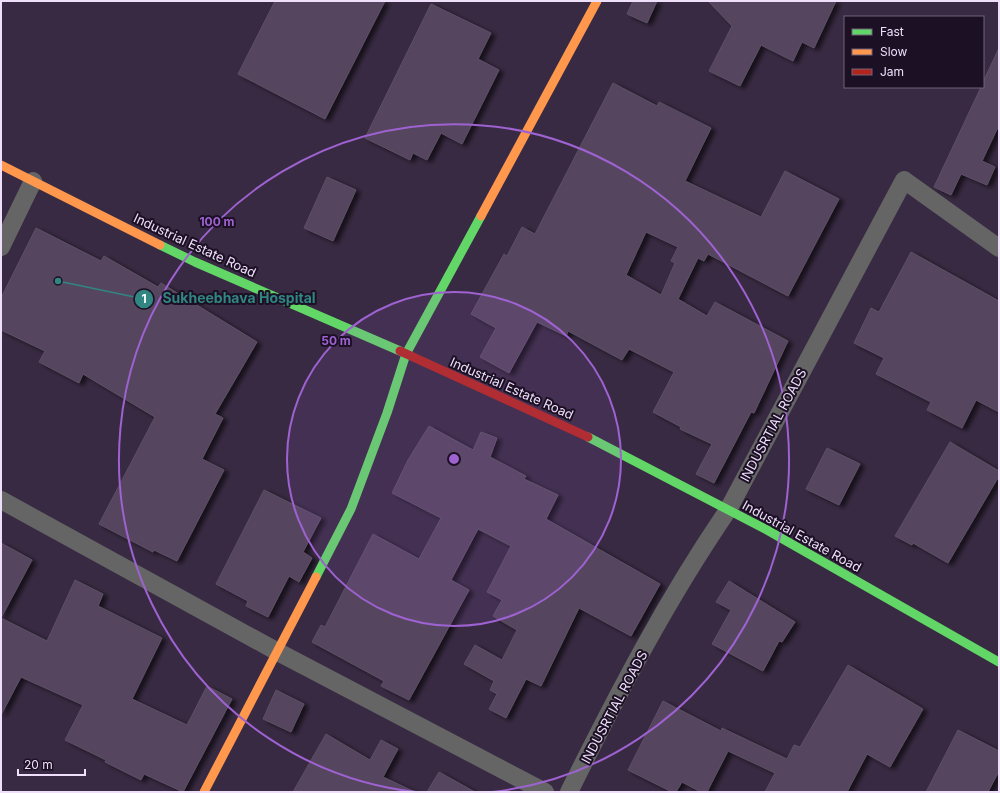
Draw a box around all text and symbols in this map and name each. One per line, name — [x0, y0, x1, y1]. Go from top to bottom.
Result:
legend — [844, 16, 984, 88]
text: Fast — [880, 24, 904, 39]
text: Slow — [880, 44, 908, 59]
text: Jam — [880, 64, 904, 79]
street label: Industrial Estate Road — [131, 210, 259, 280]
text: 100 m — [199, 214, 235, 229]
callout: Sukheebhava Hospital — [134, 286, 323, 312]
text: Sukheebhava Hospital — [162, 289, 316, 306]
text: 1 — [141, 291, 147, 306]
text: 50 m — [321, 333, 351, 348]
street label: Industrial Estate Road — [448, 354, 576, 422]
street label: INDUSRTIAL ROADS — [736, 366, 810, 484]
centre of rings — [447, 452, 461, 466]
street label: Industrial Estate Road — [740, 497, 864, 575]
street label: INDUSRTIAL ROADS — [577, 648, 651, 766]
scale bar — [18, 751, 85, 777]
text: 20 m — [24, 757, 53, 772]

